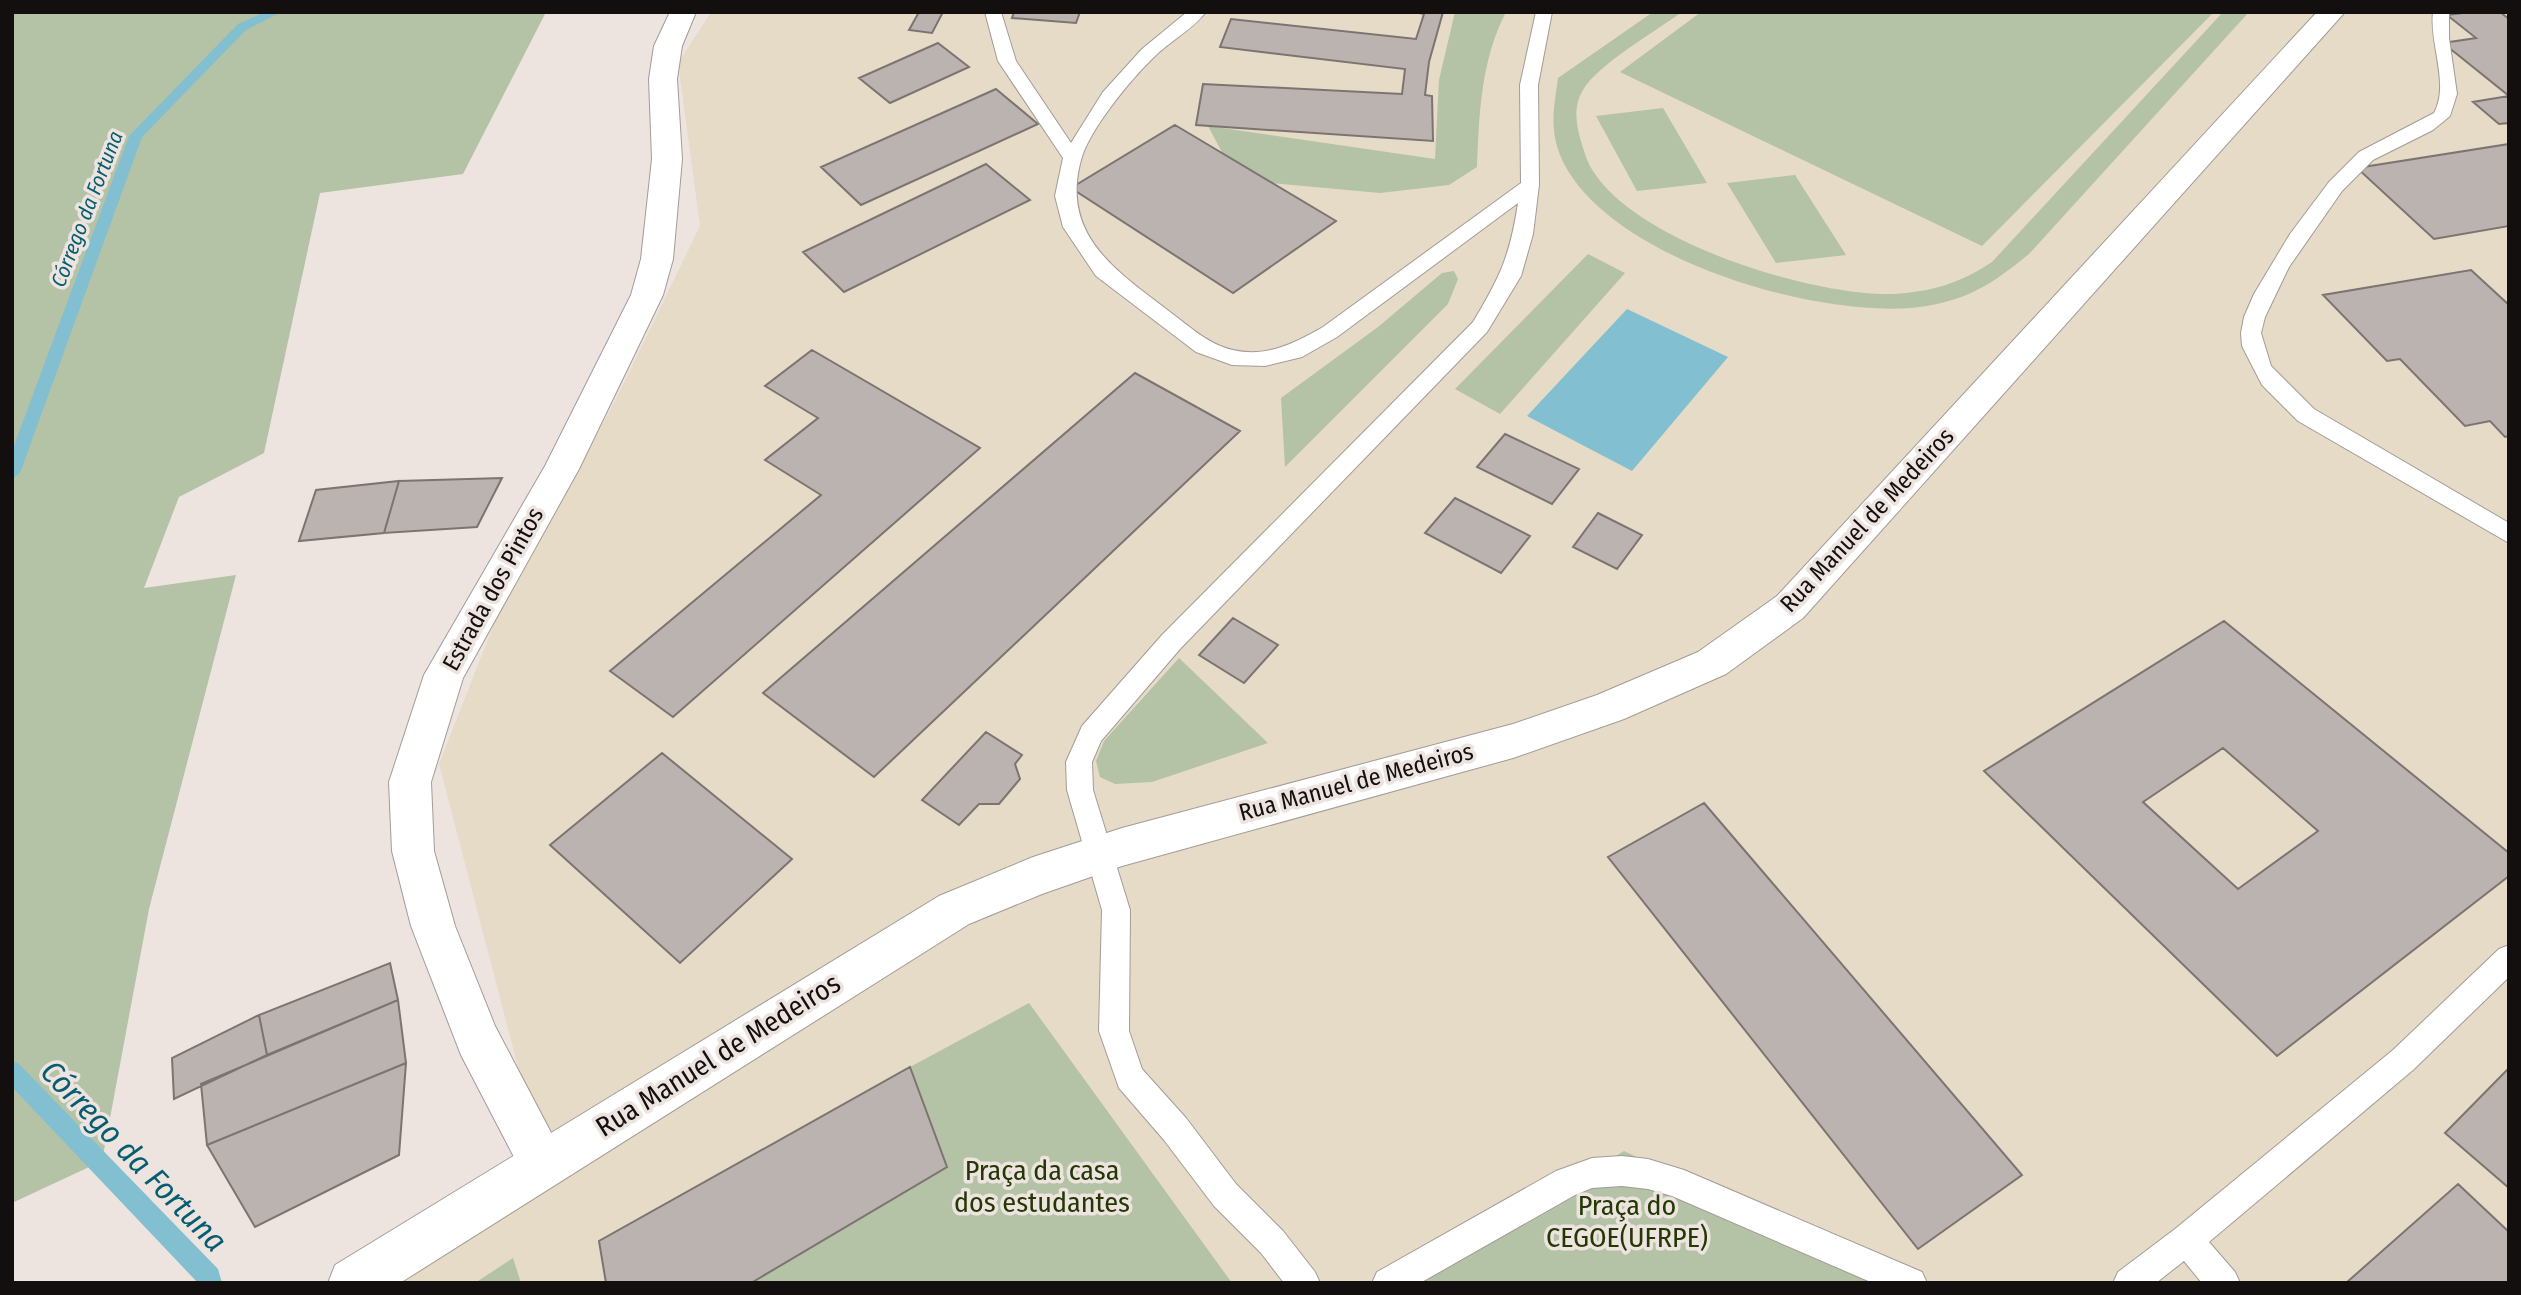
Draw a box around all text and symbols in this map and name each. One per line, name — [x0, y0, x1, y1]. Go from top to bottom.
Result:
water label: Córrego da Fortuna — [45, 127, 129, 291]
street label: Rua Manuel de Medeiros — [1774, 422, 1960, 618]
street label: Estrada dos Pintos — [437, 503, 549, 675]
street label: Rua Manuel de Medeiros — [1236, 737, 1476, 827]
street label: Rua Manuel de Medeiros — [590, 966, 846, 1144]
water label: Córrego da Fortuna — [33, 1052, 235, 1260]
park label: Praça da casa dos estudantes — [954, 1154, 1130, 1219]
park label: Praça do CEGOE(UFRPE) — [1546, 1189, 1708, 1254]

